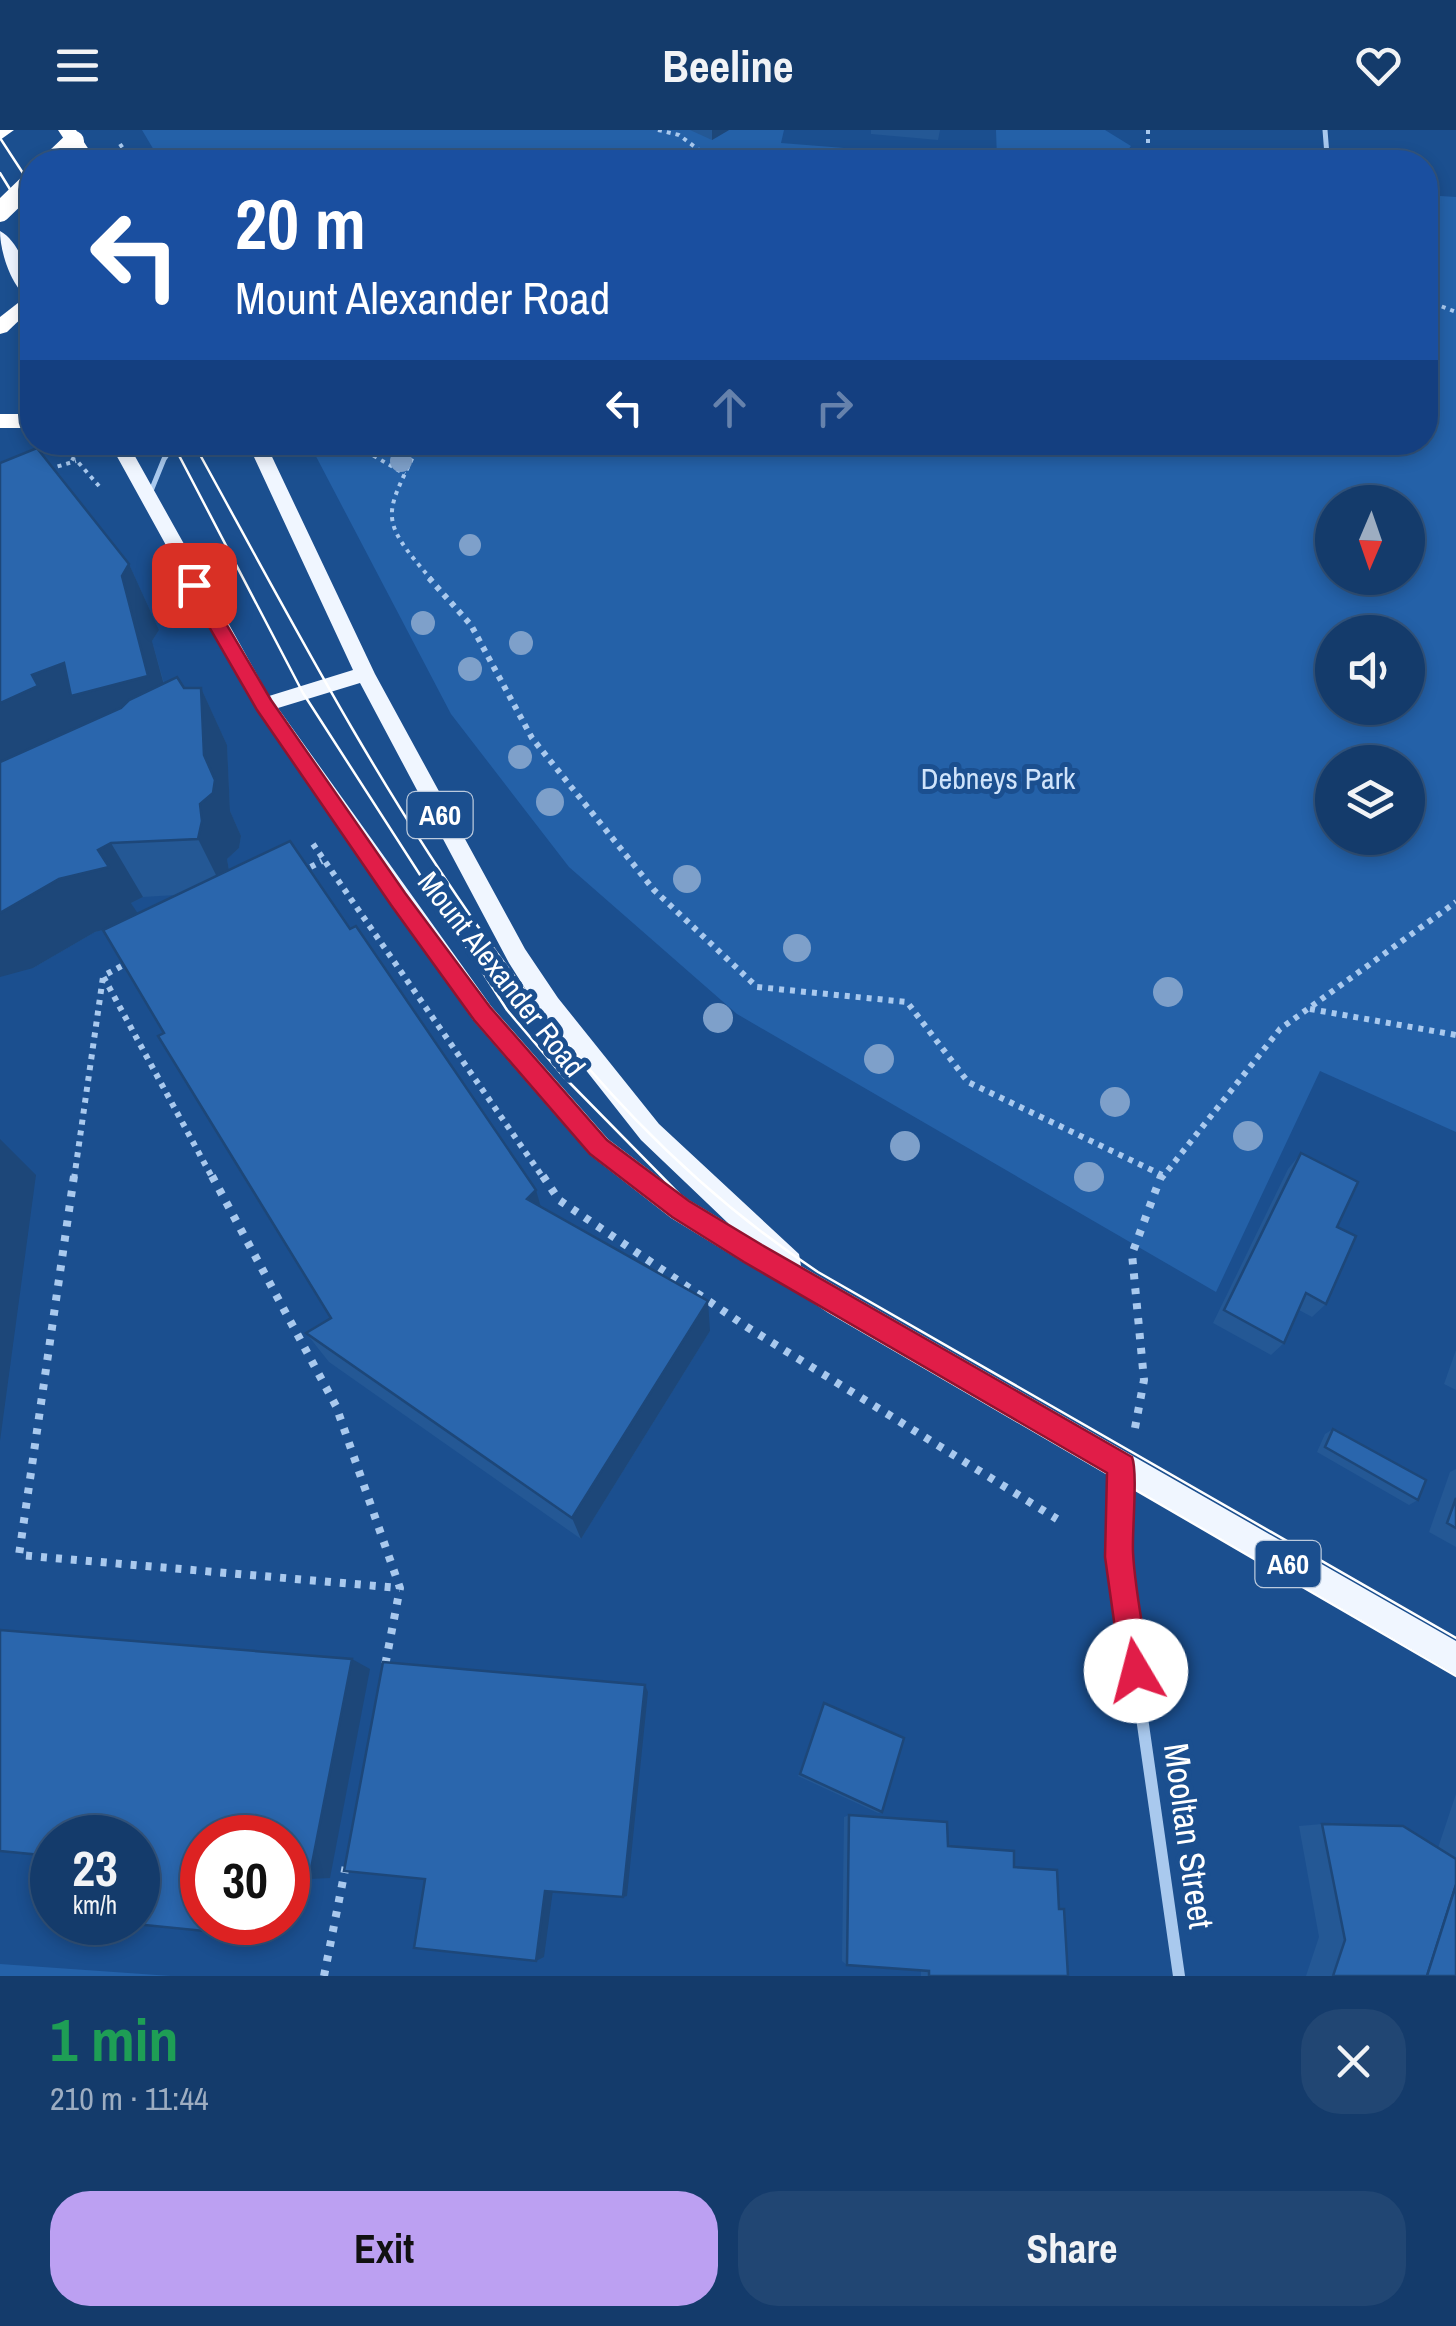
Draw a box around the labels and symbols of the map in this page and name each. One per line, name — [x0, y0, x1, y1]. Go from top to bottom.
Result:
north arrow — [1315, 485, 1425, 595]
pin — [152, 543, 237, 628]
park label: Debneys Park — [921, 758, 1076, 798]
road number: A60 — [408, 792, 472, 838]
street label: Mount Alexander Road — [409, 863, 595, 1085]
road number: A60 — [1256, 1541, 1320, 1587]
position arrow — [1084, 1619, 1188, 1723]
street label: Mooltan Street — [1153, 1740, 1225, 1932]
speed limit sign: 30 — [180, 1815, 310, 1945]

